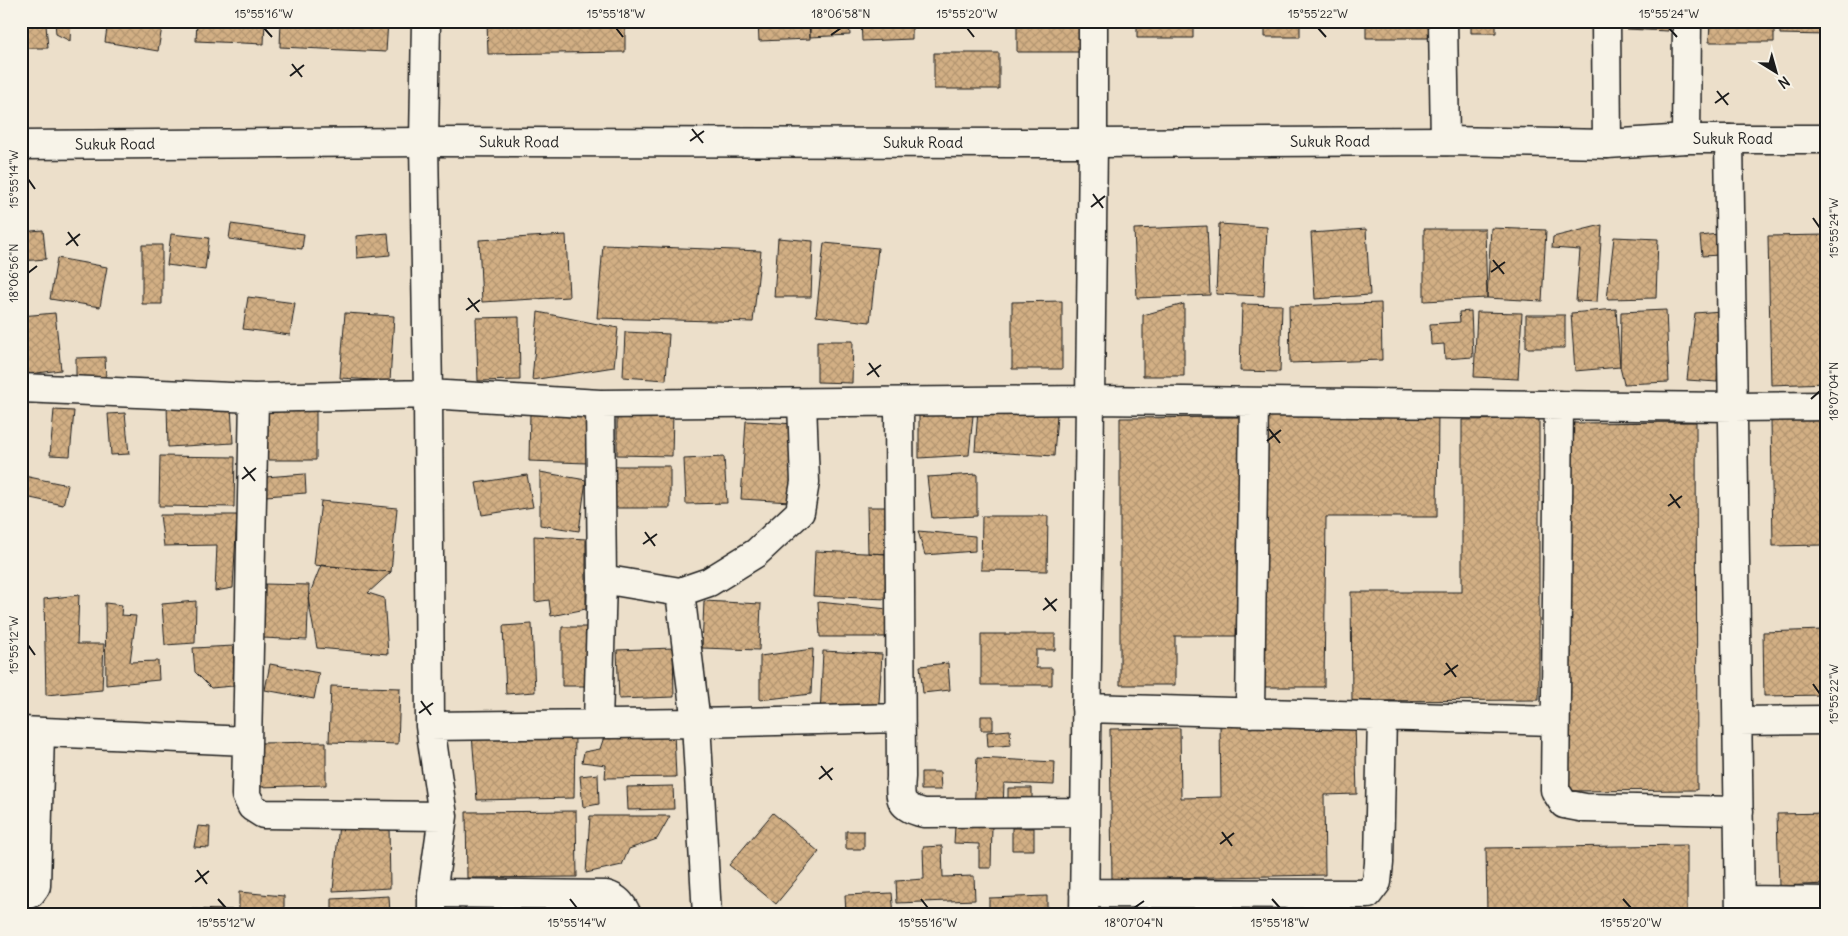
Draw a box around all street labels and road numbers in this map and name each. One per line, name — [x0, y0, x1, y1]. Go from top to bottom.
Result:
street label: Sukuk Road — [1693, 129, 1773, 148]
street label: Sukuk Road — [1290, 131, 1370, 151]
street label: Sukuk Road — [479, 132, 559, 151]
street label: Sukuk Road — [883, 133, 963, 152]
street label: Sukuk Road — [75, 134, 155, 154]

